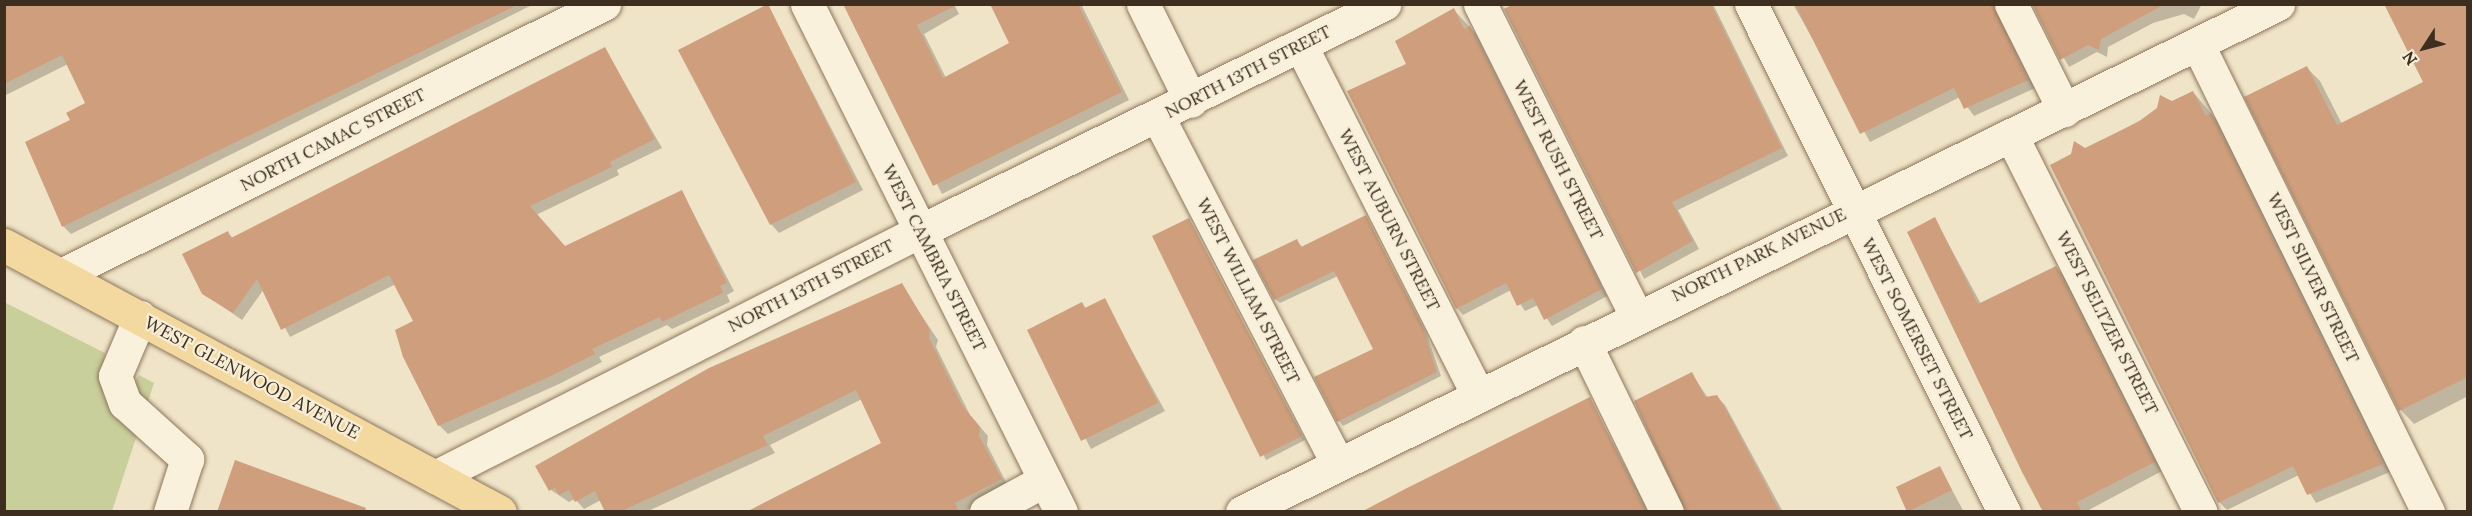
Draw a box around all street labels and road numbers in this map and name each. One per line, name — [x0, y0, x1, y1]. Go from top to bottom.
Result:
street label: NORTH 13TH STREET — [1161, 21, 1335, 123]
street label: WEST RUSH STREET — [1508, 77, 1608, 243]
street label: NORTH CAMAC STREET — [237, 84, 429, 196]
street label: WEST AUBURN STREET — [1334, 125, 1444, 315]
street label: WEST CAMBRIA STREET — [877, 161, 991, 355]
street label: WEST SILVER STREET — [2262, 189, 2364, 367]
street label: WEST WILLIAM STREET — [1192, 194, 1304, 388]
street label: NORTH PARK AVENUE — [1668, 203, 1850, 307]
street label: WEST SELTZER STREET — [2051, 228, 2163, 418]
street label: WEST SOMERSET STREET — [1857, 234, 1977, 444]
street label: NORTH 13TH STREET — [724, 235, 898, 337]
street label: WEST GLENWOOD AVENUE — [141, 312, 363, 444]

